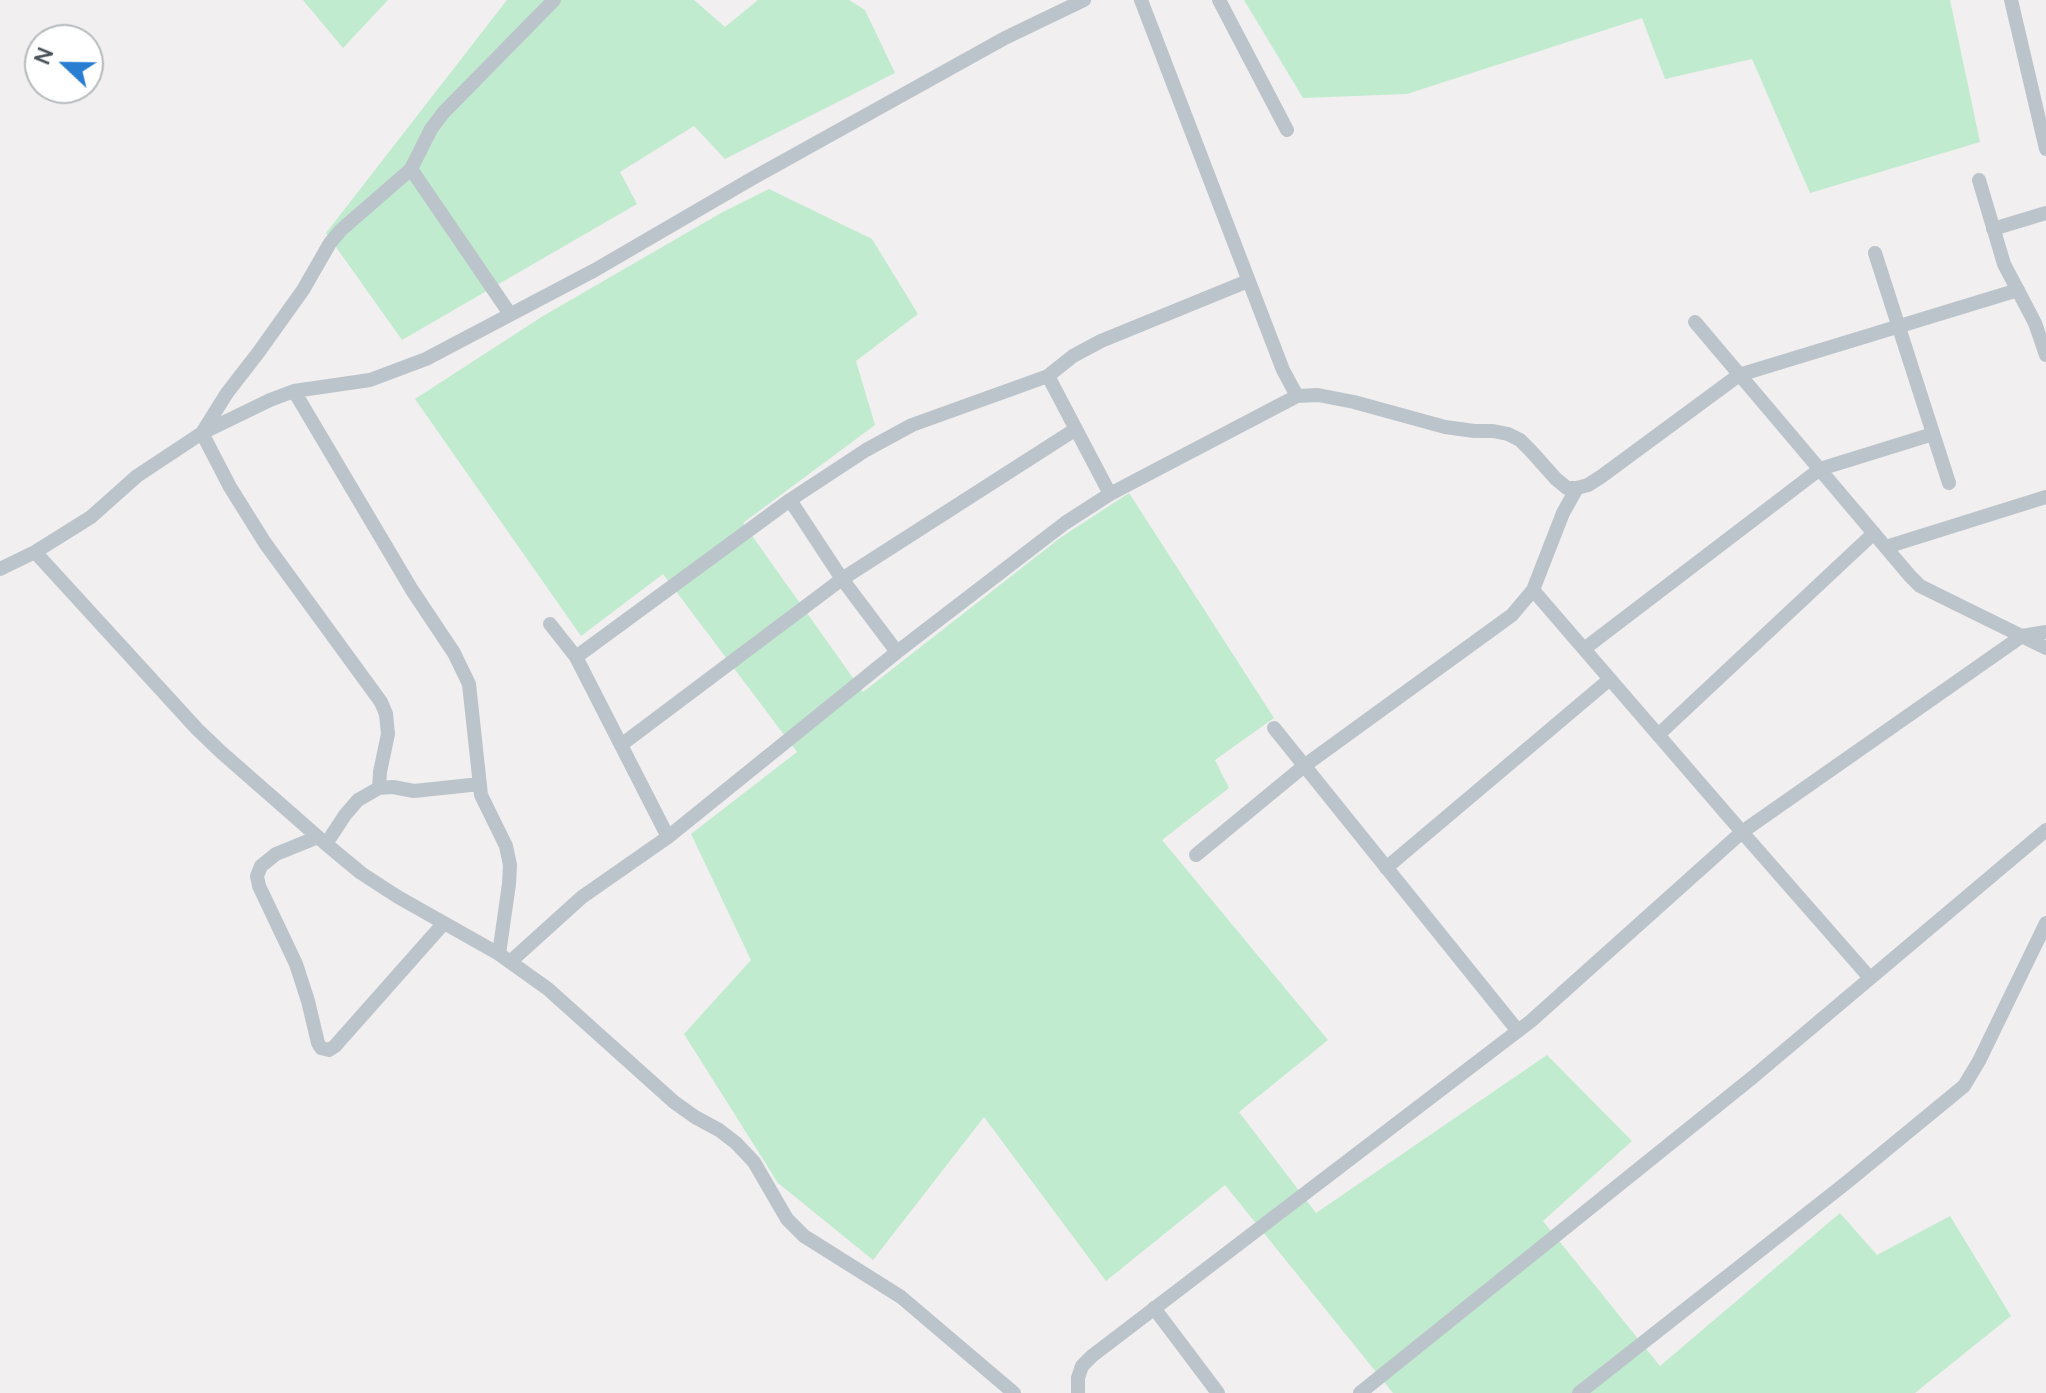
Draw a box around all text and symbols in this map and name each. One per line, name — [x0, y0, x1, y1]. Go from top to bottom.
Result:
north arrow — [24, 24, 104, 104]
text: N — [27, 43, 60, 69]

